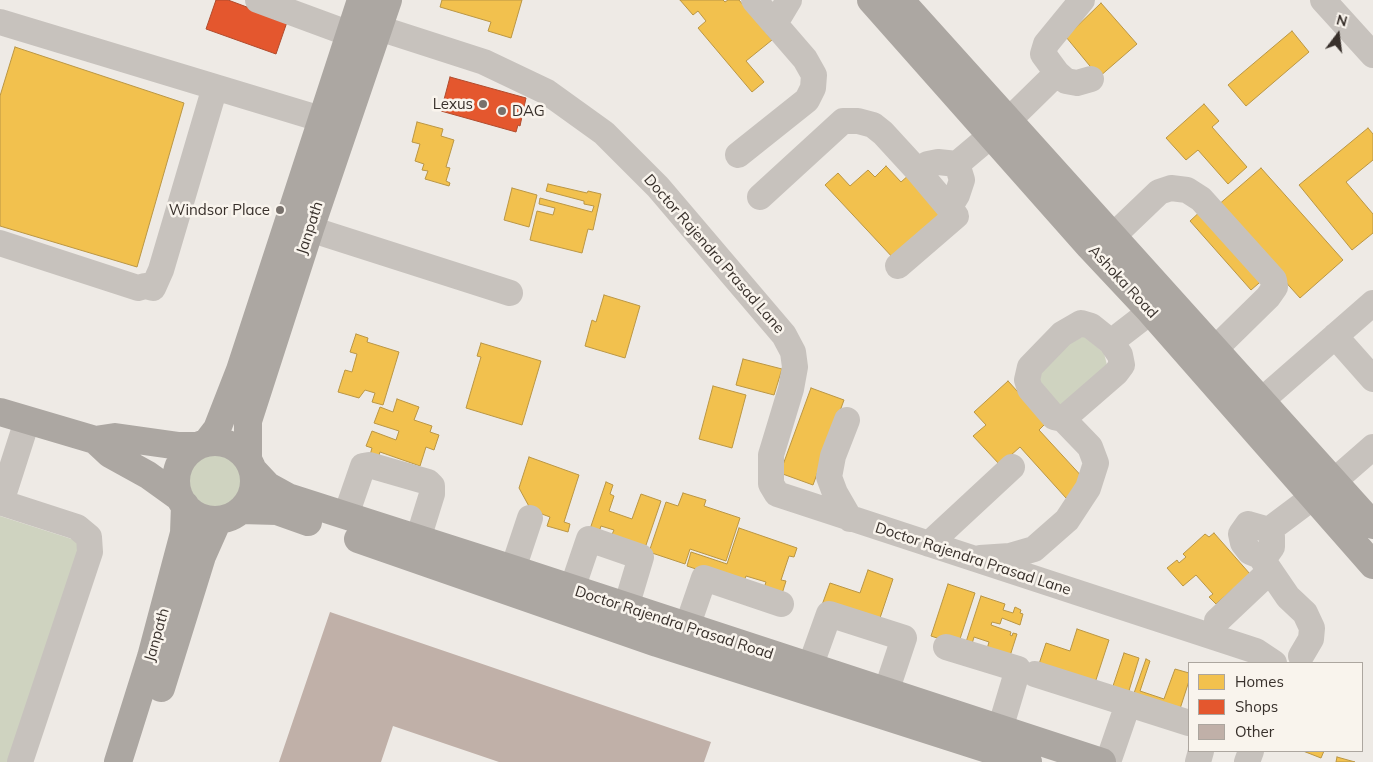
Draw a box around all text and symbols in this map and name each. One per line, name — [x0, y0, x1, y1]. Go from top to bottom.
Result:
north arrow — [1313, 10, 1363, 60]
text: N — [1334, 10, 1349, 31]
place label: Lexus — [433, 95, 473, 113]
marker: Lexus — [477, 98, 489, 110]
place label: DAG — [512, 102, 545, 120]
marker: DAG — [496, 105, 508, 117]
street label: Doctor Rajendra Prasad Lane — [640, 171, 788, 337]
street label: Janpath — [293, 199, 327, 257]
place label: Windsor Place — [169, 201, 270, 219]
marker: Windsor Place — [274, 204, 286, 216]
street label: Ashoka Road — [1085, 242, 1161, 322]
street label: Doctor Rajendra Prasad Lane — [873, 519, 1073, 599]
street label: Doctor Rajendra Prasad Road — [573, 582, 775, 664]
street label: Janpath — [141, 606, 173, 664]
legend — [1188, 662, 1363, 752]
text: Homes — [1235, 672, 1284, 691]
text: Shops — [1235, 697, 1278, 716]
text: Other — [1235, 722, 1274, 741]

